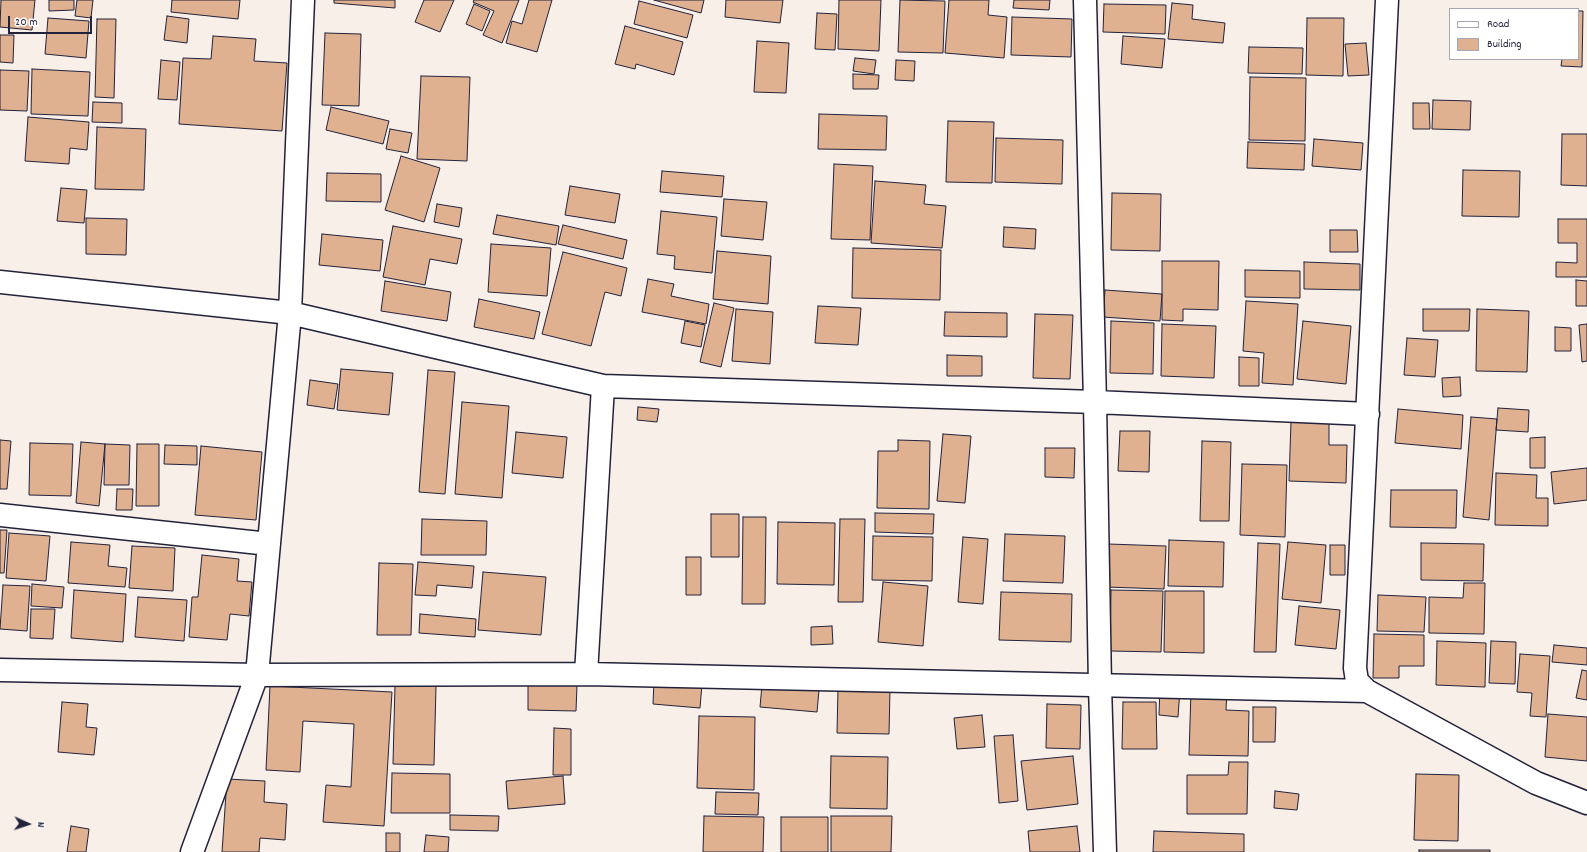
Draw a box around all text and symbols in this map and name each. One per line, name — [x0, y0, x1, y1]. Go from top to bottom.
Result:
scale bar — [10, 8, 94, 34]
legend — [1449, 8, 1579, 60]
text: 20 m — [15, 14, 38, 31]
text: Road — [1487, 16, 1509, 33]
text: Building — [1487, 36, 1522, 53]
north arrow — [8, 804, 48, 844]
text: N — [32, 821, 48, 828]

